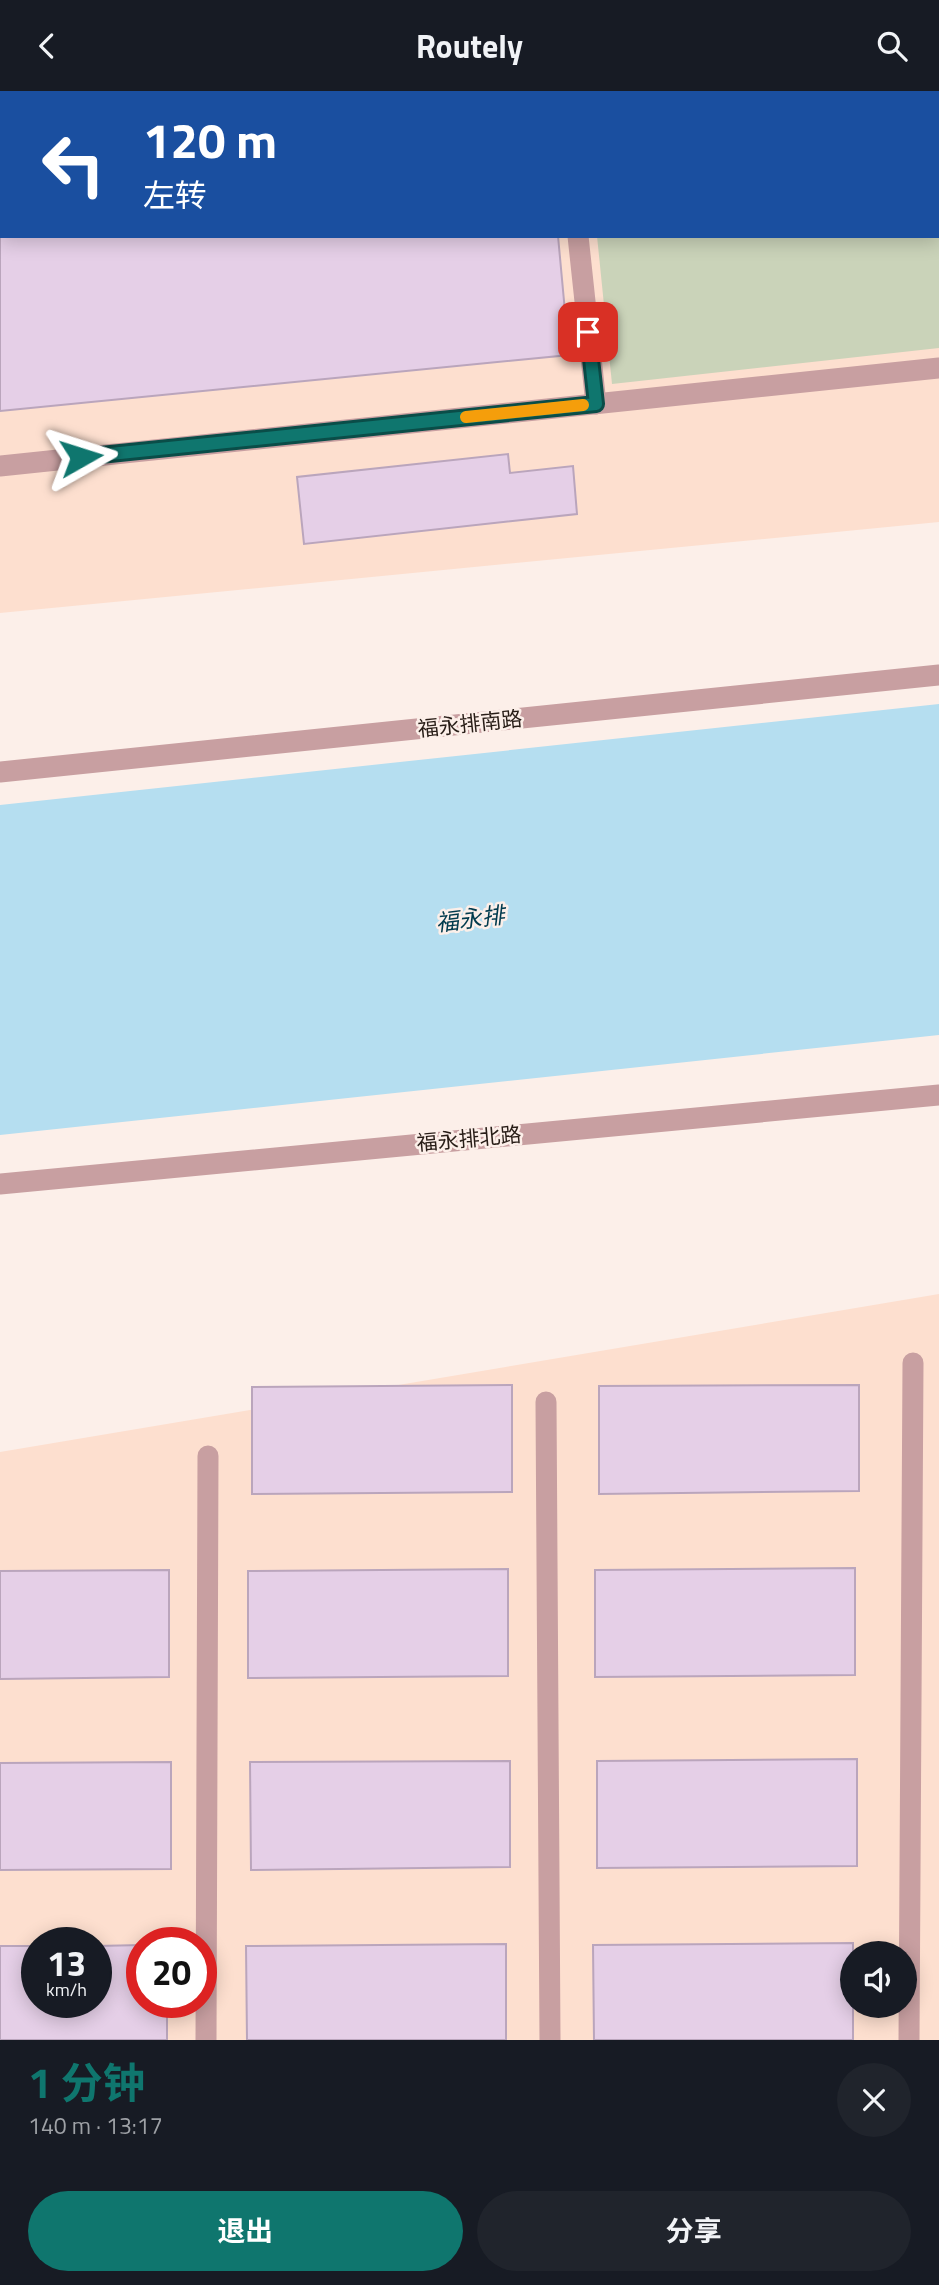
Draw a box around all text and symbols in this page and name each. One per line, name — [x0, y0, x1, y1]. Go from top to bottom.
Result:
text: Routely — [416, 22, 523, 70]
icon: back — [28, 27, 66, 65]
icon: search — [873, 27, 911, 65]
text: 120 m — [143, 102, 277, 177]
icon: left — [28, 119, 119, 210]
text: 左转 — [143, 171, 207, 219]
pin — [558, 302, 618, 362]
icon: arrive — [569, 313, 607, 351]
position arrow — [44, 420, 118, 494]
street label: 福永排南路 — [416, 702, 524, 744]
water label: 福永排 — [434, 897, 509, 940]
street label: 福永排北路 — [415, 1117, 523, 1159]
speed limit sign: 20 — [126, 1927, 217, 2018]
text: 13 — [47, 1936, 86, 1990]
map controls — [840, 1941, 917, 2018]
button: sound — [840, 1941, 917, 2018]
text: km/h — [46, 1976, 87, 2003]
text: 1 分钟 — [28, 2050, 145, 2114]
button: close — [837, 2063, 911, 2137]
text: 140 m · 13:17 — [28, 2108, 163, 2143]
button: 退出 — [28, 2191, 463, 2271]
button: 分享 — [477, 2191, 911, 2271]

